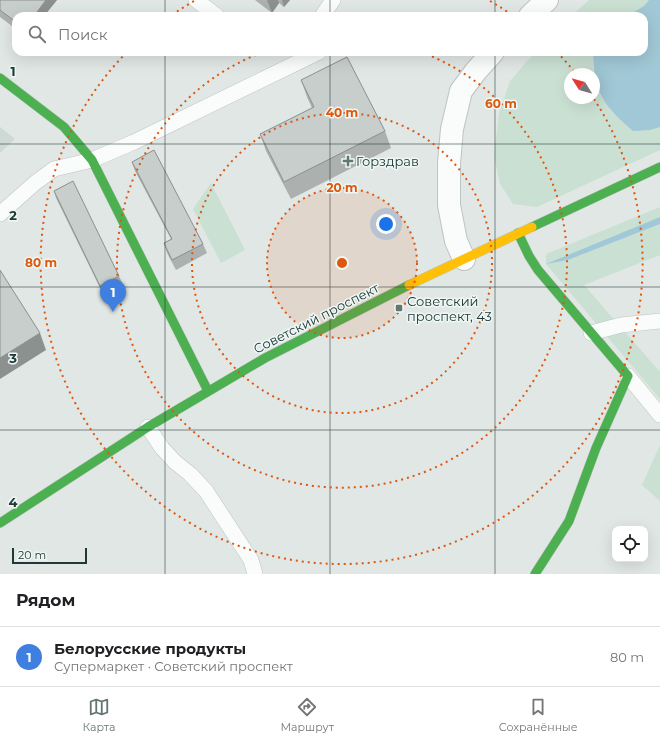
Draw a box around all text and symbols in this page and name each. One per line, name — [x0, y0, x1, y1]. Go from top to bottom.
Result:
search box — [12, 12, 648, 56]
icon: search — [26, 23, 48, 45]
text: Поиск — [58, 25, 107, 44]
text: 1 — [10, 63, 16, 79]
north arrow — [564, 68, 600, 104]
text: 60 m — [485, 96, 517, 111]
text: 40 m — [326, 105, 358, 120]
place label: Горздрав — [356, 153, 419, 169]
marker: Горздрав — [343, 156, 353, 166]
text: 20 m — [326, 180, 358, 195]
text: 2 — [9, 207, 17, 223]
your location — [376, 214, 396, 234]
text: 80 m — [25, 255, 57, 270]
centre of rings — [335, 256, 349, 270]
pin: 1 — [100, 279, 126, 312]
street label: Советский проспект — [251, 279, 382, 357]
place label: Советский проспект, 43 — [407, 293, 492, 324]
marker: Советский проспект, 43 — [394, 303, 404, 313]
text: 3 — [8, 350, 17, 366]
text: 4 — [9, 494, 18, 510]
map controls — [612, 526, 648, 562]
button: locate — [612, 526, 648, 562]
scale bar — [12, 546, 87, 565]
text: 20 m — [18, 548, 46, 562]
text: Рядом — [16, 590, 75, 610]
text: Белорусские продукты — [54, 639, 246, 658]
text: 1 — [26, 649, 32, 665]
text: 80 m — [610, 649, 644, 665]
text: Супермаркет · Советский проспект — [54, 658, 293, 674]
tab: Карта — [82, 696, 115, 734]
tab: Маршрут — [280, 696, 334, 734]
tab: Сохранённые — [499, 696, 578, 734]

